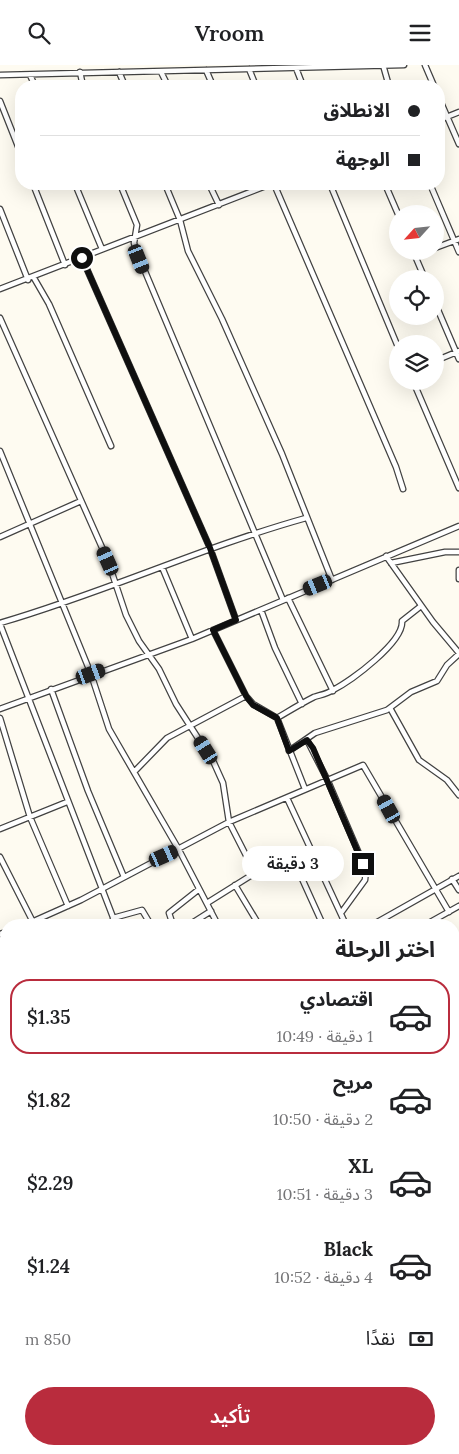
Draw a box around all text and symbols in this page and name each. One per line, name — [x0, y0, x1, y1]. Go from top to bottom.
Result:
icon: search — [25, 19, 53, 47]
text: Vroom — [195, 19, 264, 47]
icon: menu — [406, 19, 434, 47]
text: الانطلاق — [324, 98, 390, 122]
text: الوجهة — [336, 147, 390, 171]
north arrow — [389, 205, 444, 260]
map controls — [389, 205, 444, 390]
car — [126, 242, 151, 276]
route start — [71, 247, 93, 269]
button: locate — [389, 270, 444, 325]
button: layers — [389, 335, 444, 390]
car — [95, 544, 120, 578]
car — [301, 572, 334, 598]
car — [74, 662, 107, 686]
car — [191, 733, 220, 767]
car — [375, 792, 402, 826]
car — [147, 843, 180, 869]
callout: 3 دقيقة — [243, 847, 346, 881]
text: 3 دقيقة — [267, 853, 319, 873]
route end — [352, 853, 374, 875]
text: اختر الرحلة — [335, 935, 435, 963]
text: اقتصادي — [300, 987, 373, 1011]
icon: car — [388, 994, 433, 1039]
text: $1.35 — [27, 1005, 71, 1029]
text: 1 دقيقة · 10:49 — [276, 1026, 373, 1046]
text: مريح — [333, 1070, 373, 1094]
icon: car — [388, 1077, 433, 1122]
text: $1.82 — [27, 1088, 71, 1112]
text: 2 دقيقة · 10:50 — [273, 1109, 373, 1129]
text: XL — [348, 1154, 373, 1178]
icon: car — [388, 1160, 433, 1205]
text: $2.29 — [27, 1171, 74, 1195]
text: 3 دقيقة · 10:51 — [277, 1184, 373, 1204]
text: Black — [324, 1237, 373, 1261]
icon: car — [388, 1243, 433, 1288]
text: $1.24 — [27, 1254, 70, 1278]
text: 4 دقيقة · 10:52 — [274, 1267, 373, 1287]
icon: cash — [407, 1325, 435, 1353]
text: نقدًا — [366, 1326, 395, 1350]
text: 850 m — [25, 1329, 71, 1349]
button: تأكيد — [25, 1387, 435, 1445]

